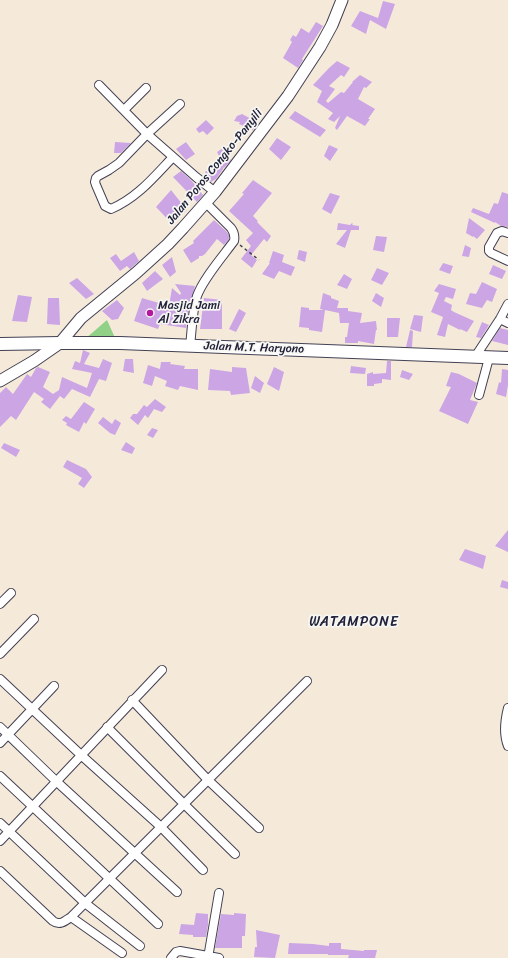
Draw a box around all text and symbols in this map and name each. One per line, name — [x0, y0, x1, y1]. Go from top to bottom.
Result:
street label: Jalan Poros Congko-Panyili — [164, 107, 266, 227]
place label: Masjid Jami Al Zikra — [158, 299, 220, 327]
marker: Masjid Jami Al Zikra — [145, 308, 155, 318]
street label: Jalan M.T. Haryono — [204, 339, 304, 357]
district label: WATAMPONE — [309, 614, 399, 630]

